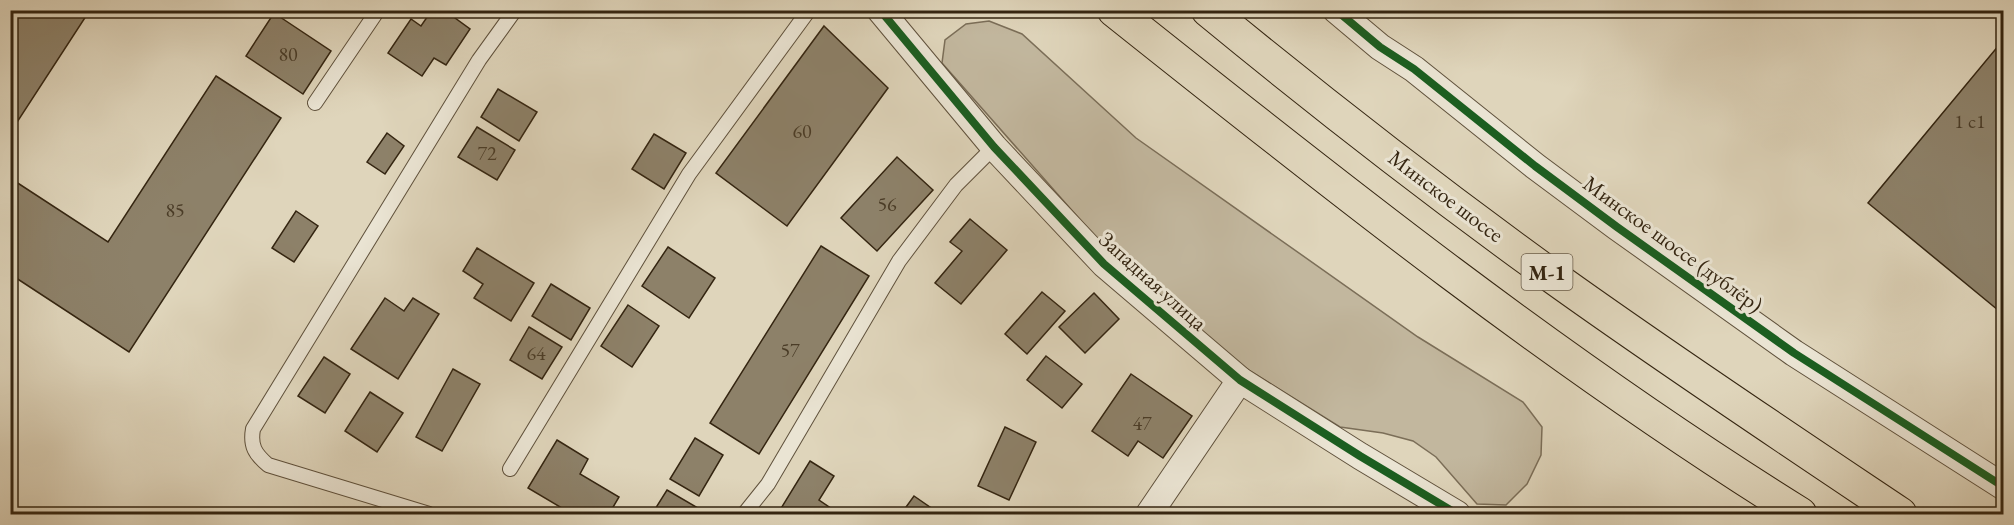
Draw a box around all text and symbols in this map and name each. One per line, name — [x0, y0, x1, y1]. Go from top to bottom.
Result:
house number: 80 — [278, 41, 298, 67]
house number: 1 с1 — [1954, 108, 1986, 134]
house number: 60 — [792, 118, 812, 144]
house number: 72 — [477, 140, 497, 166]
street label: Минское шоссе — [1382, 143, 1510, 249]
street label: Минское шоссе (дублёр) — [1577, 169, 1769, 319]
house number: 56 — [877, 191, 897, 217]
house number: 85 — [165, 197, 185, 223]
street label: Западная улица — [1093, 225, 1213, 337]
road number: М-1 — [1522, 254, 1572, 290]
house number: 57 — [780, 337, 800, 363]
house number: 64 — [526, 340, 546, 366]
house number: 47 — [1132, 410, 1152, 436]

